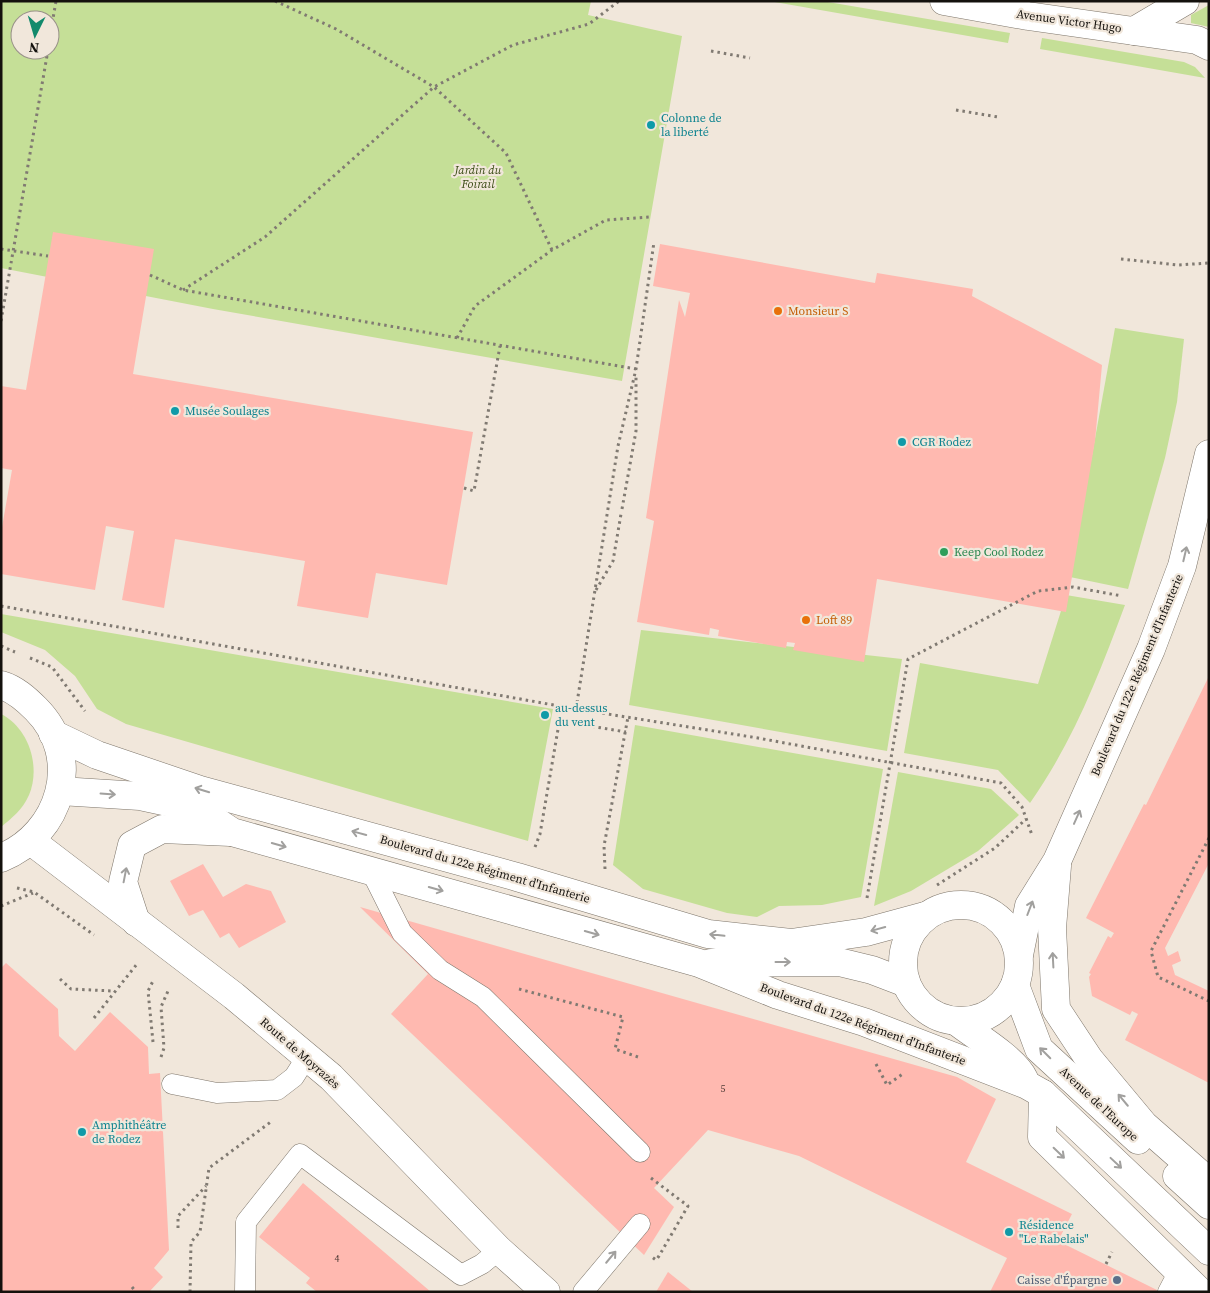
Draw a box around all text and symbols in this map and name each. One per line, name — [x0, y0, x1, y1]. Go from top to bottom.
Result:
street label: Avenue Victor Hugo — [1015, 6, 1123, 36]
north arrow — [10, 10, 60, 60]
text: N — [28, 38, 40, 58]
place label: Colonne de la liberté — [661, 110, 722, 140]
marker: Colonne de la liberté — [645, 119, 657, 131]
park label: Jardin du Foirail — [453, 162, 502, 192]
place label: Monsieur S — [788, 303, 848, 319]
marker: Monsieur S — [772, 305, 784, 317]
place label: Musée Soulages — [185, 403, 269, 419]
marker: Musée Soulages — [169, 405, 181, 417]
place label: CGR Rodez — [912, 434, 971, 450]
marker: CGR Rodez — [896, 436, 908, 448]
place label: Keep Cool Rodez — [954, 544, 1044, 560]
marker: Keep Cool Rodez — [938, 546, 950, 558]
one-way arrow — [1181, 546, 1190, 562]
street label: Boulevard du 122e Régiment d'Infanterie — [1087, 572, 1187, 778]
place label: Loft 89 — [816, 612, 852, 628]
marker: Loft 89 — [800, 614, 812, 626]
place label: au-dessus du vent — [555, 700, 608, 730]
marker: au-dessus du vent — [539, 709, 551, 721]
one-way arrow — [194, 784, 210, 794]
one-way arrow — [100, 789, 116, 799]
one-way arrow — [1073, 810, 1083, 825]
one-way arrow — [351, 828, 367, 837]
street label: Boulevard du 122e Régiment d'Infanterie — [378, 831, 592, 907]
one-way arrow — [271, 841, 287, 851]
one-way arrow — [121, 868, 130, 884]
one-way arrow — [428, 885, 444, 894]
one-way arrow — [1026, 901, 1035, 916]
one-way arrow — [870, 925, 886, 934]
one-way arrow — [584, 928, 600, 938]
one-way arrow — [709, 930, 725, 940]
one-way arrow — [1049, 953, 1058, 969]
one-way arrow — [774, 957, 791, 967]
street label: Boulevard du 122e Régiment d'Infanterie — [758, 979, 968, 1069]
street label: Route de Moyrazès — [257, 1014, 343, 1092]
one-way arrow — [1039, 1048, 1051, 1060]
street label: Avenue de l'Europe — [1056, 1063, 1142, 1145]
house number: 5 — [721, 1082, 726, 1095]
one-way arrow — [1118, 1094, 1129, 1107]
place label: Amphithéâtre de Rodez — [92, 1117, 166, 1147]
marker: Amphithéâtre de Rodez — [76, 1126, 88, 1138]
one-way arrow — [1052, 1147, 1064, 1159]
one-way arrow — [1110, 1157, 1122, 1169]
place label: Résidence "Le Rabelais" — [1019, 1217, 1089, 1247]
marker: Résidence "Le Rabelais" — [1003, 1226, 1015, 1238]
one-way arrow — [605, 1251, 617, 1264]
house number: 4 — [335, 1252, 340, 1265]
place label: Caisse d'Épargne — [1017, 1272, 1107, 1288]
marker: Caisse d'Épargne — [1111, 1274, 1123, 1286]

